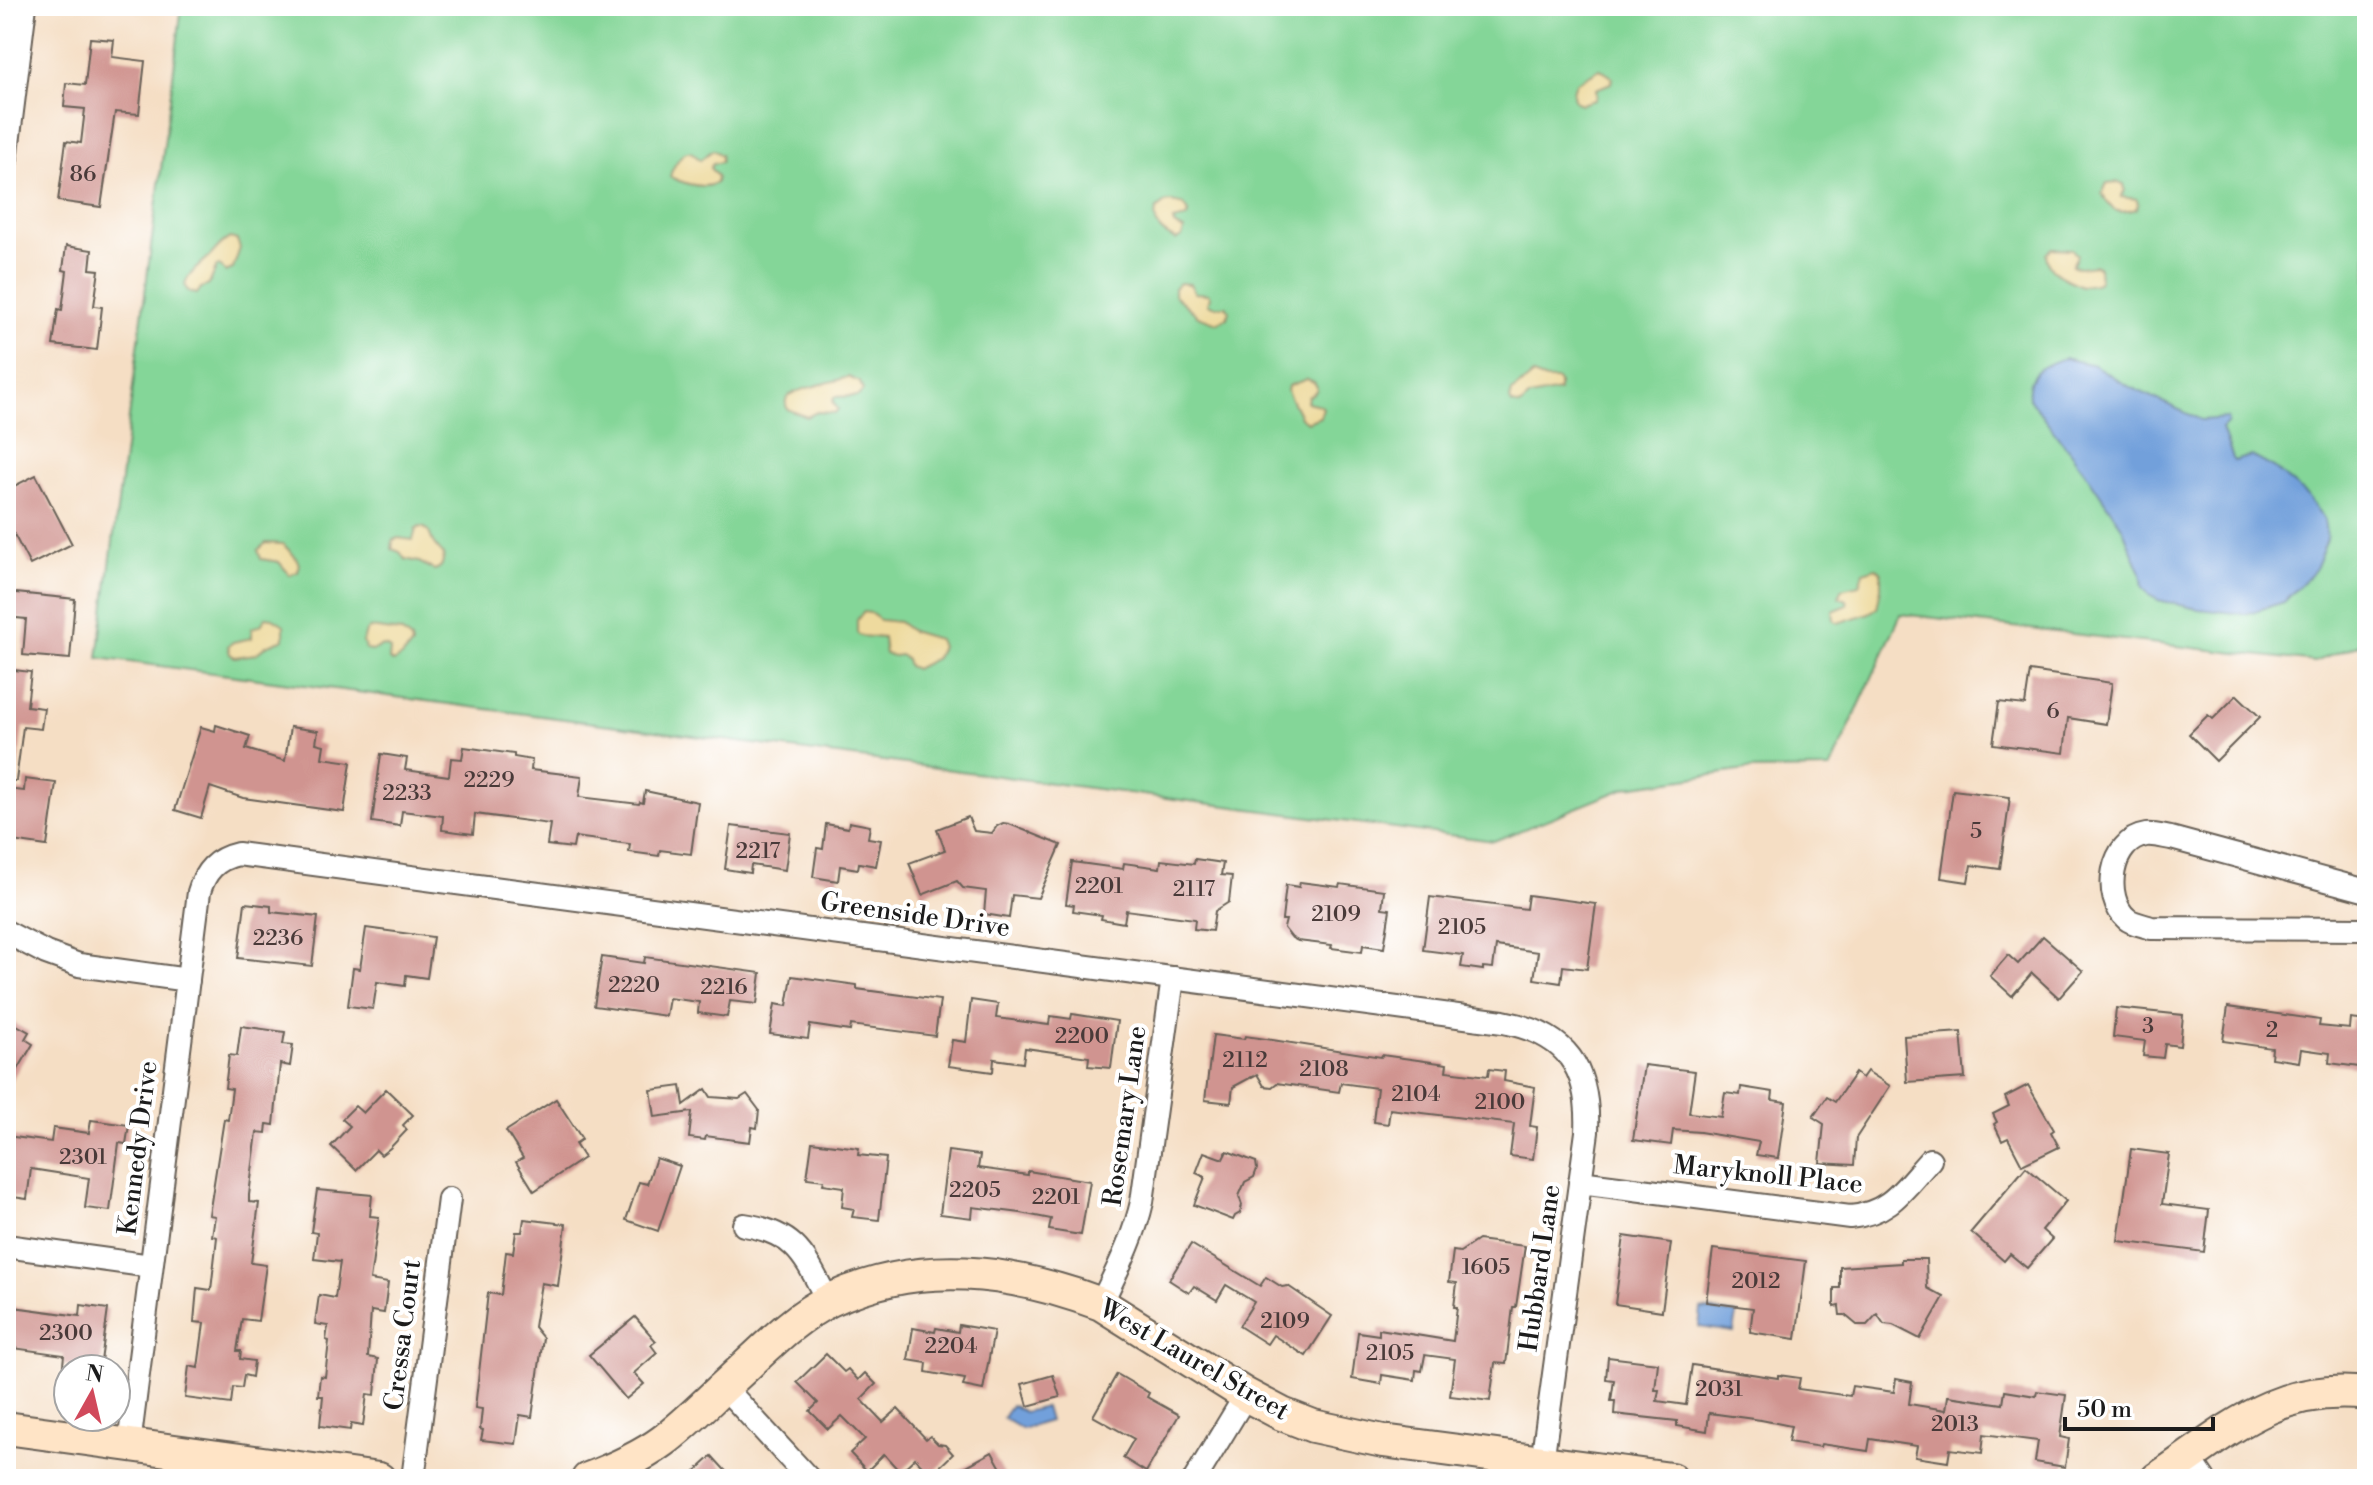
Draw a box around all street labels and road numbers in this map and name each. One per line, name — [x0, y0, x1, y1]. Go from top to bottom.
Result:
street label: Greenside Drive — [818, 886, 1012, 944]
street label: Rosemary Lane — [1096, 1024, 1154, 1208]
street label: Kennedy Drive — [111, 1059, 165, 1237]
street label: Maryknoll Place — [1672, 1149, 1864, 1201]
street label: Hubbard Lane — [1512, 1182, 1568, 1354]
street label: Cressa Court — [378, 1258, 428, 1412]
street label: West Laurel Street — [1092, 1292, 1295, 1427]

